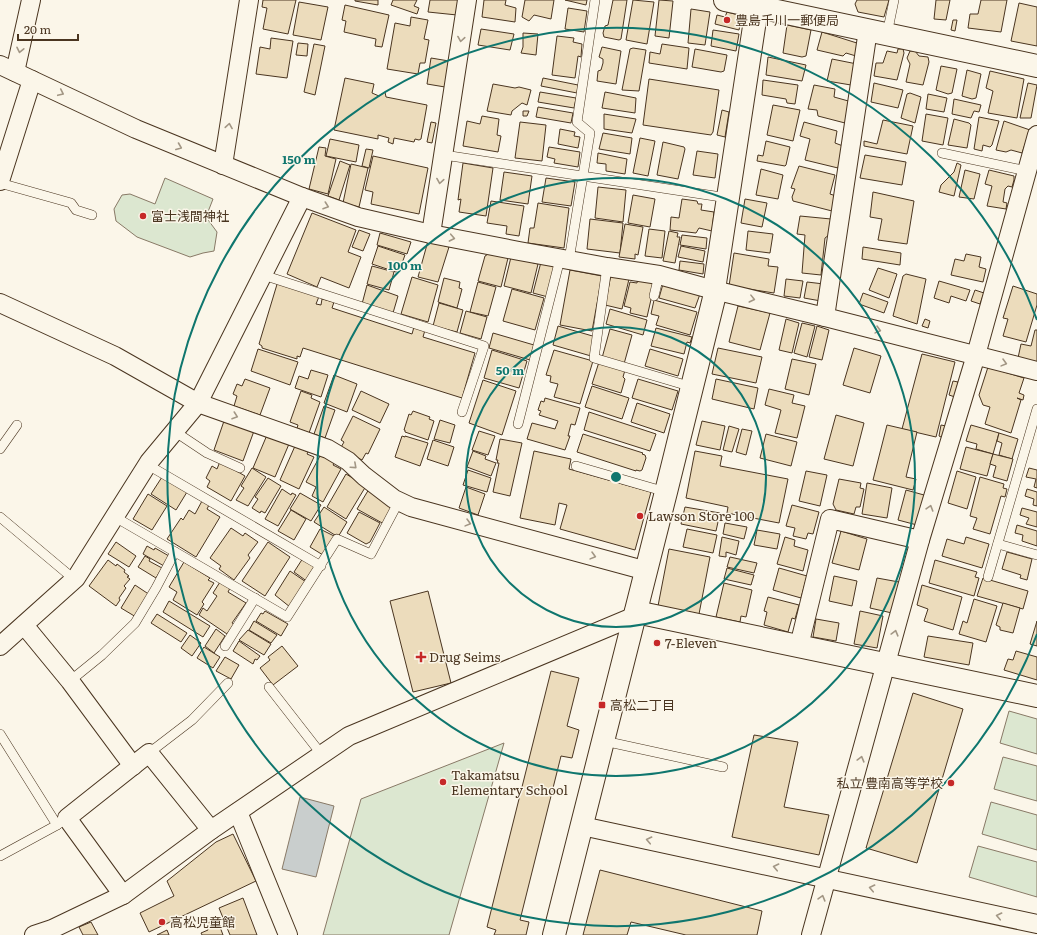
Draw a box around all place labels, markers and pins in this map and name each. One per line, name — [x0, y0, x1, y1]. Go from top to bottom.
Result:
place label: 豊島千川一郵便局 — [735, 10, 839, 29]
marker: 豊島千川一郵便局 — [722, 15, 732, 25]
place label: 富士浅間神社 — [151, 206, 229, 225]
marker: 富士浅間神社 — [138, 211, 148, 221]
centre of rings — [609, 470, 623, 484]
place label: Lawson Store 100 — [648, 506, 755, 525]
marker: Lawson Store 100 — [635, 511, 645, 521]
place label: 7-Eleven — [665, 633, 717, 652]
marker: 7-Eleven — [652, 638, 662, 648]
place label: Drug Seims — [429, 647, 501, 666]
marker: Drug Seims — [416, 652, 426, 662]
place label: 高松二丁目 — [610, 695, 675, 714]
marker: 高松二丁目 — [597, 700, 607, 710]
place label: Takamatsu Elementary School — [451, 765, 568, 799]
place label: 私立 豊南高等学校 — [836, 773, 943, 792]
marker: Takamatsu Elementary School — [438, 777, 448, 787]
marker: 私立 豊南高等学校 — [946, 778, 956, 788]
place label: 高松児童館 — [170, 912, 235, 931]
marker: 高松児童館 — [157, 917, 167, 927]

